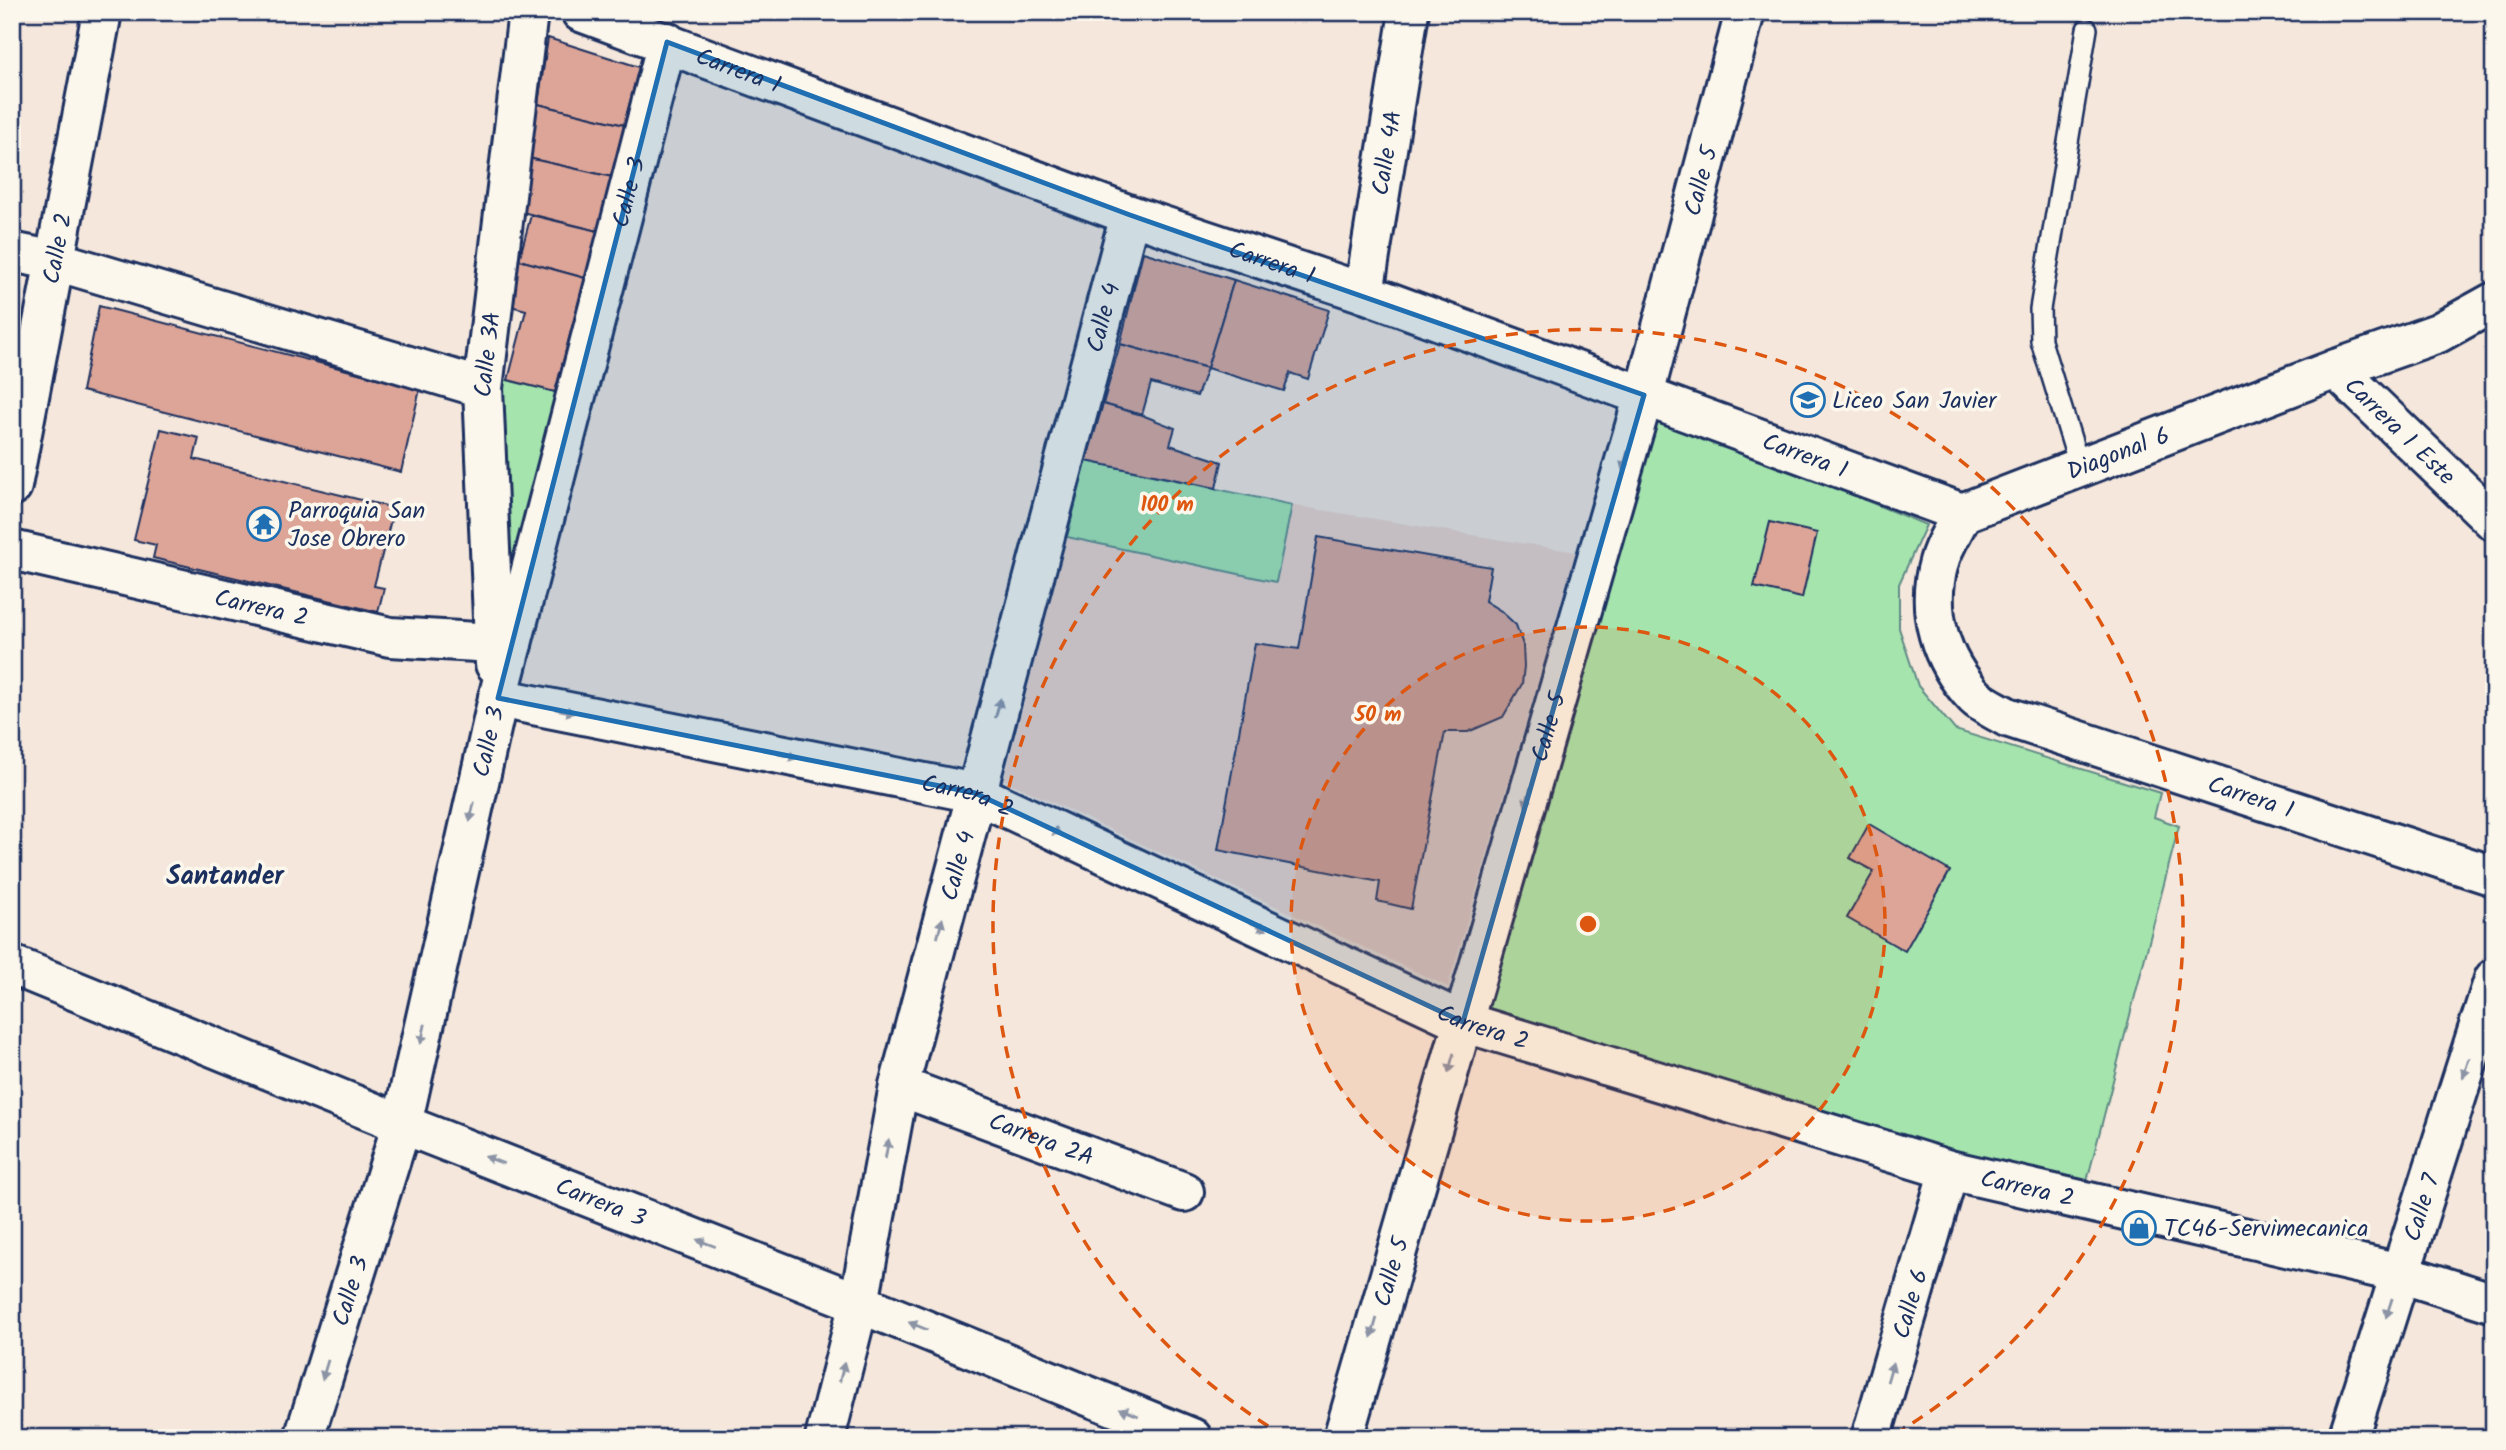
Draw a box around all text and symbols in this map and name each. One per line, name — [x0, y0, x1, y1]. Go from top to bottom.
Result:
street label: Carrera 1 — [690, 38, 786, 105]
street label: Calle 4A — [1362, 108, 1414, 198]
street label: Calle 5 — [1674, 140, 1730, 220]
street label: Calle 3 — [602, 153, 658, 232]
street label: Calle 2 — [33, 210, 84, 287]
street label: Carrera 1 — [1223, 231, 1320, 296]
street label: Calle 4 — [1076, 278, 1132, 357]
street label: Calle 3A — [465, 310, 513, 398]
street label: Carrera 1 Este — [2334, 368, 2464, 495]
school or university icon: Liceo San Javier — [1789, 381, 1827, 419]
place label: Liceo San Javier — [1832, 382, 1998, 421]
street label: Diagonal 6 — [2061, 417, 2176, 492]
street label: Carrera 1 — [1756, 423, 1853, 490]
one-way arrow — [1619, 450, 1630, 472]
text: 100 m — [1140, 489, 1194, 522]
place label: Parroquia San Jose Obrero — [288, 492, 425, 559]
temple icon: Parroquia San Jose Obrero — [245, 505, 283, 543]
street label: Carrera 2 — [210, 579, 312, 639]
street label: Calle 5 — [1521, 686, 1579, 767]
one-way arrow — [993, 696, 1004, 718]
text: 50 m — [1354, 699, 1401, 732]
street label: Calle 3 — [463, 703, 517, 781]
one-way arrow — [554, 706, 576, 717]
one-way arrow — [777, 750, 799, 761]
street label: Carrera 2 — [918, 765, 1020, 830]
street label: Carrera 1 — [2202, 766, 2299, 830]
one-way arrow — [1522, 786, 1533, 808]
one-way arrow — [466, 801, 477, 823]
one-way arrow — [1042, 824, 1063, 835]
street label: Calle 4 — [931, 827, 987, 905]
district label: Santander — [166, 856, 285, 898]
centre of rings — [1576, 912, 1600, 936]
one-way arrow — [935, 916, 946, 938]
one-way arrow — [1248, 920, 1268, 932]
street label: Carrera 2 — [1430, 994, 1533, 1062]
one-way arrow — [417, 1023, 428, 1045]
one-way arrow — [1446, 1052, 1456, 1073]
one-way arrow — [2460, 1057, 2470, 1078]
street label: Carrera 2A — [983, 1103, 1099, 1178]
one-way arrow — [882, 1138, 893, 1160]
one-way arrow — [484, 1155, 505, 1166]
street label: Carrera 2 — [1976, 1160, 2078, 1219]
street label: Carrera 3 — [549, 1168, 652, 1239]
street label: Calle 7 — [2394, 1168, 2452, 1247]
shop icon: TC46-Servimecanica — [2120, 1209, 2158, 1247]
place label: TC46-Servimecanica — [2164, 1210, 2368, 1249]
street label: Calle 5 — [1364, 1231, 1422, 1312]
one-way arrow — [696, 1237, 717, 1248]
street label: Calle 3 — [322, 1251, 381, 1331]
street label: Calle 6 — [1883, 1264, 1940, 1344]
one-way arrow — [2384, 1297, 2394, 1318]
one-way arrow — [1369, 1318, 1379, 1339]
one-way arrow — [907, 1321, 928, 1332]
one-way arrow — [319, 1360, 330, 1381]
one-way arrow — [837, 1360, 848, 1382]
one-way arrow — [1885, 1361, 1895, 1382]
one-way arrow — [1118, 1406, 1139, 1417]

